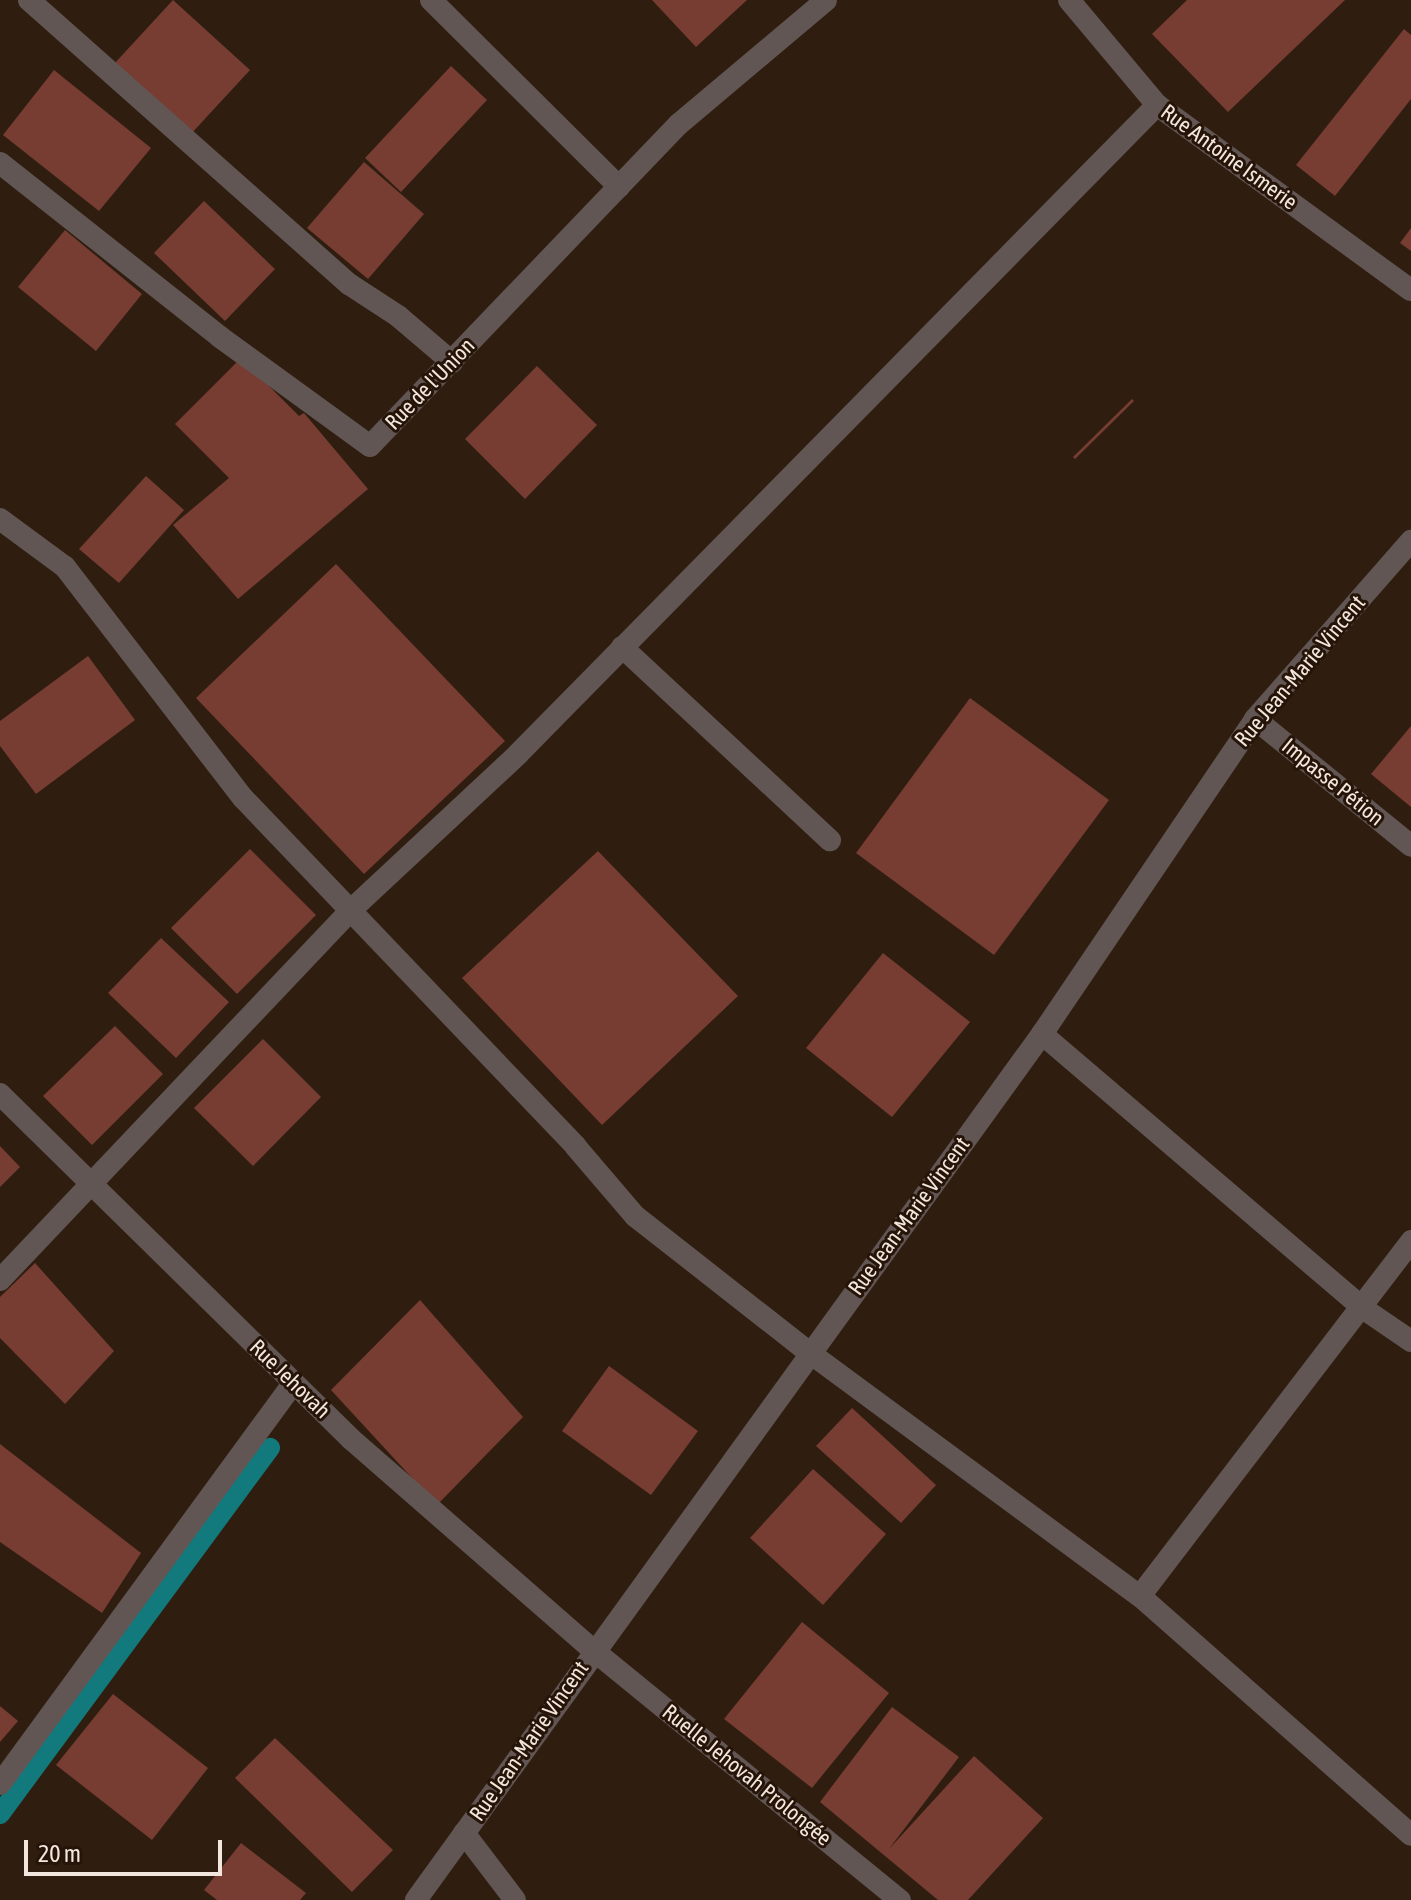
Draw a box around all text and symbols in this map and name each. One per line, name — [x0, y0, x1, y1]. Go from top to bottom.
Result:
street label: Rue Antoine Ismerie — [1156, 99, 1302, 215]
street label: Rue de l'Union — [380, 333, 480, 435]
street label: Rue Jean-Marie Vincent — [1229, 590, 1371, 752]
street label: Impasse Pétion — [1277, 733, 1389, 831]
street label: Rue Jean-Marie Vincent — [843, 1132, 975, 1300]
street label: Rue Jehovah — [244, 1334, 336, 1424]
street label: Rue Jean-Marie Vincent — [464, 1656, 594, 1826]
street label: Ruelle Jehovah Prolongée — [657, 1699, 837, 1851]
scale bar — [28, 1824, 226, 1874]
text: 20 m — [38, 1840, 81, 1867]

